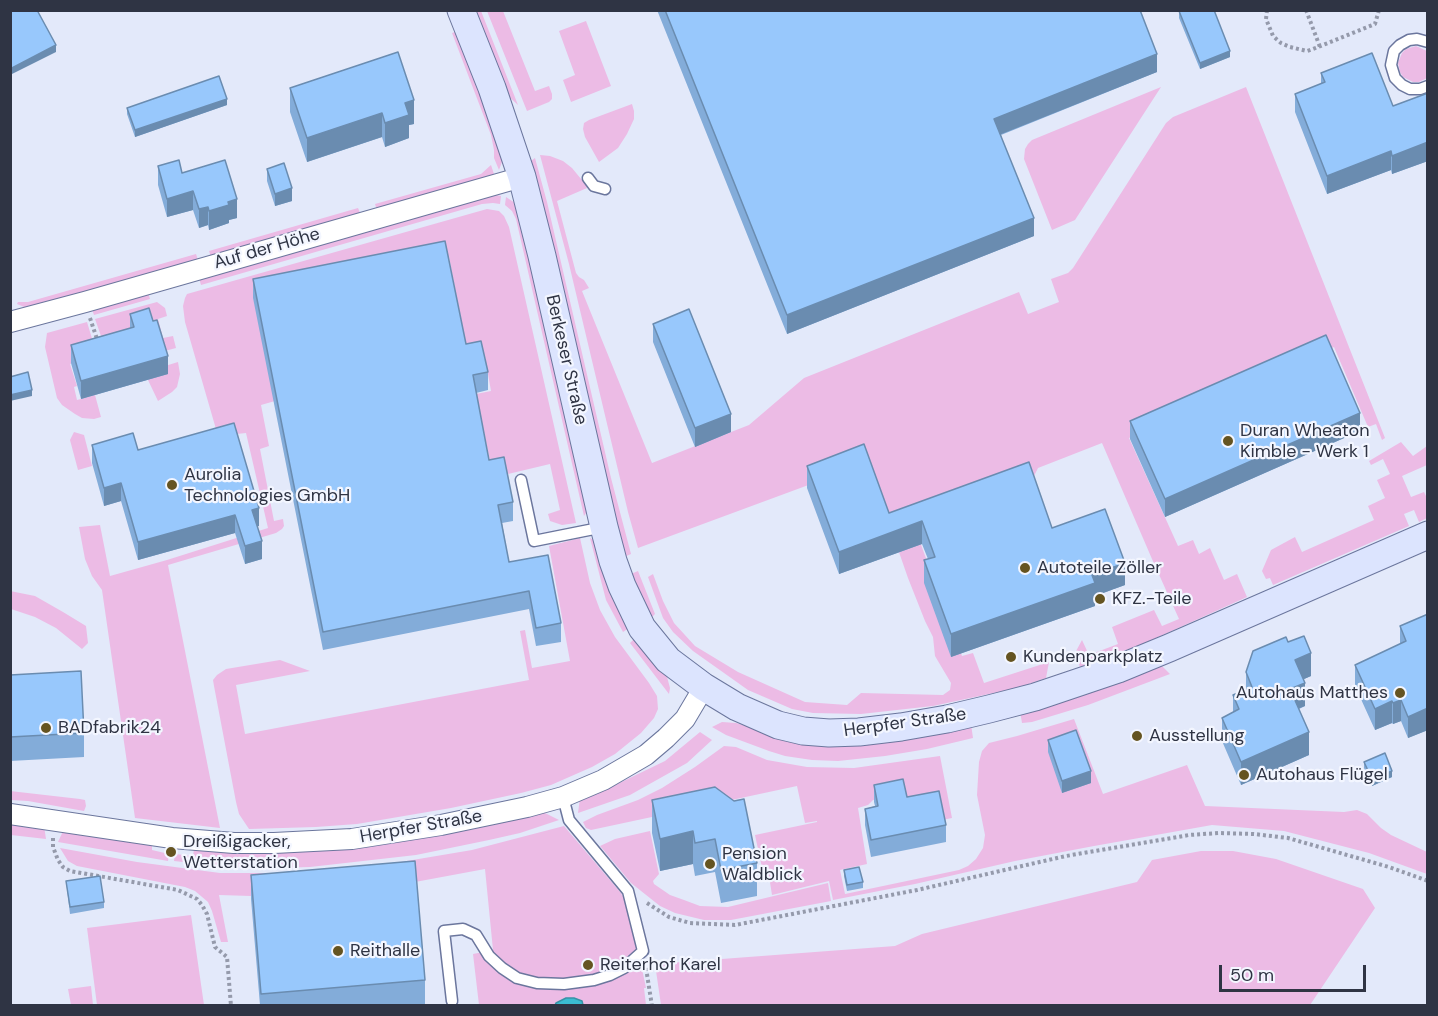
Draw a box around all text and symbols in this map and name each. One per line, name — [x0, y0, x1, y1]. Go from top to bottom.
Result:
street label: Auf der Höhe — [211, 224, 323, 274]
street label: Berkeser Straße — [541, 293, 591, 427]
place label: Duran Wheaton Kimble - Werk 1 — [1240, 420, 1370, 462]
marker: Duran Wheaton Kimble - Werk 1 — [1221, 434, 1235, 448]
place label: Aurolia Technologies GmbH — [184, 464, 350, 506]
marker: Aurolia Technologies GmbH — [165, 478, 179, 492]
place label: Autoteile Zöller — [1037, 557, 1162, 579]
marker: Autoteile Zöller — [1018, 561, 1032, 575]
place label: KFZ.-Teile — [1112, 588, 1192, 610]
marker: KFZ.-Teile — [1093, 592, 1107, 606]
place label: Kundenparkplatz — [1023, 646, 1163, 668]
marker: Kundenparkplatz — [1004, 650, 1018, 664]
place label: Autohaus Matthes — [1236, 682, 1388, 704]
marker: Autohaus Matthes — [1393, 686, 1407, 700]
street label: Herpfer Straße — [842, 704, 968, 742]
place label: BADfabrik24 — [58, 717, 161, 739]
marker: BADfabrik24 — [39, 721, 53, 735]
place label: Ausstellung — [1149, 725, 1244, 747]
marker: Ausstellung — [1130, 729, 1144, 743]
place label: Autohaus Flügel — [1256, 764, 1388, 786]
marker: Autohaus Flügel — [1237, 768, 1251, 782]
street label: Herpfer Straße — [358, 806, 484, 848]
place label: Dreißigacker, Wetterstation — [183, 831, 298, 874]
place label: Pension Waldblick — [722, 843, 803, 886]
marker: Dreißigacker, Wetterstation — [164, 845, 178, 859]
marker: Pension Waldblick — [703, 857, 717, 871]
place label: Reithalle — [350, 940, 420, 962]
marker: Reithalle — [331, 944, 345, 958]
scale bar — [1222, 953, 1369, 991]
place label: Reiterhof Karel — [600, 954, 721, 976]
marker: Reiterhof Karel — [581, 958, 595, 972]
text: 50 m — [1230, 963, 1274, 987]

